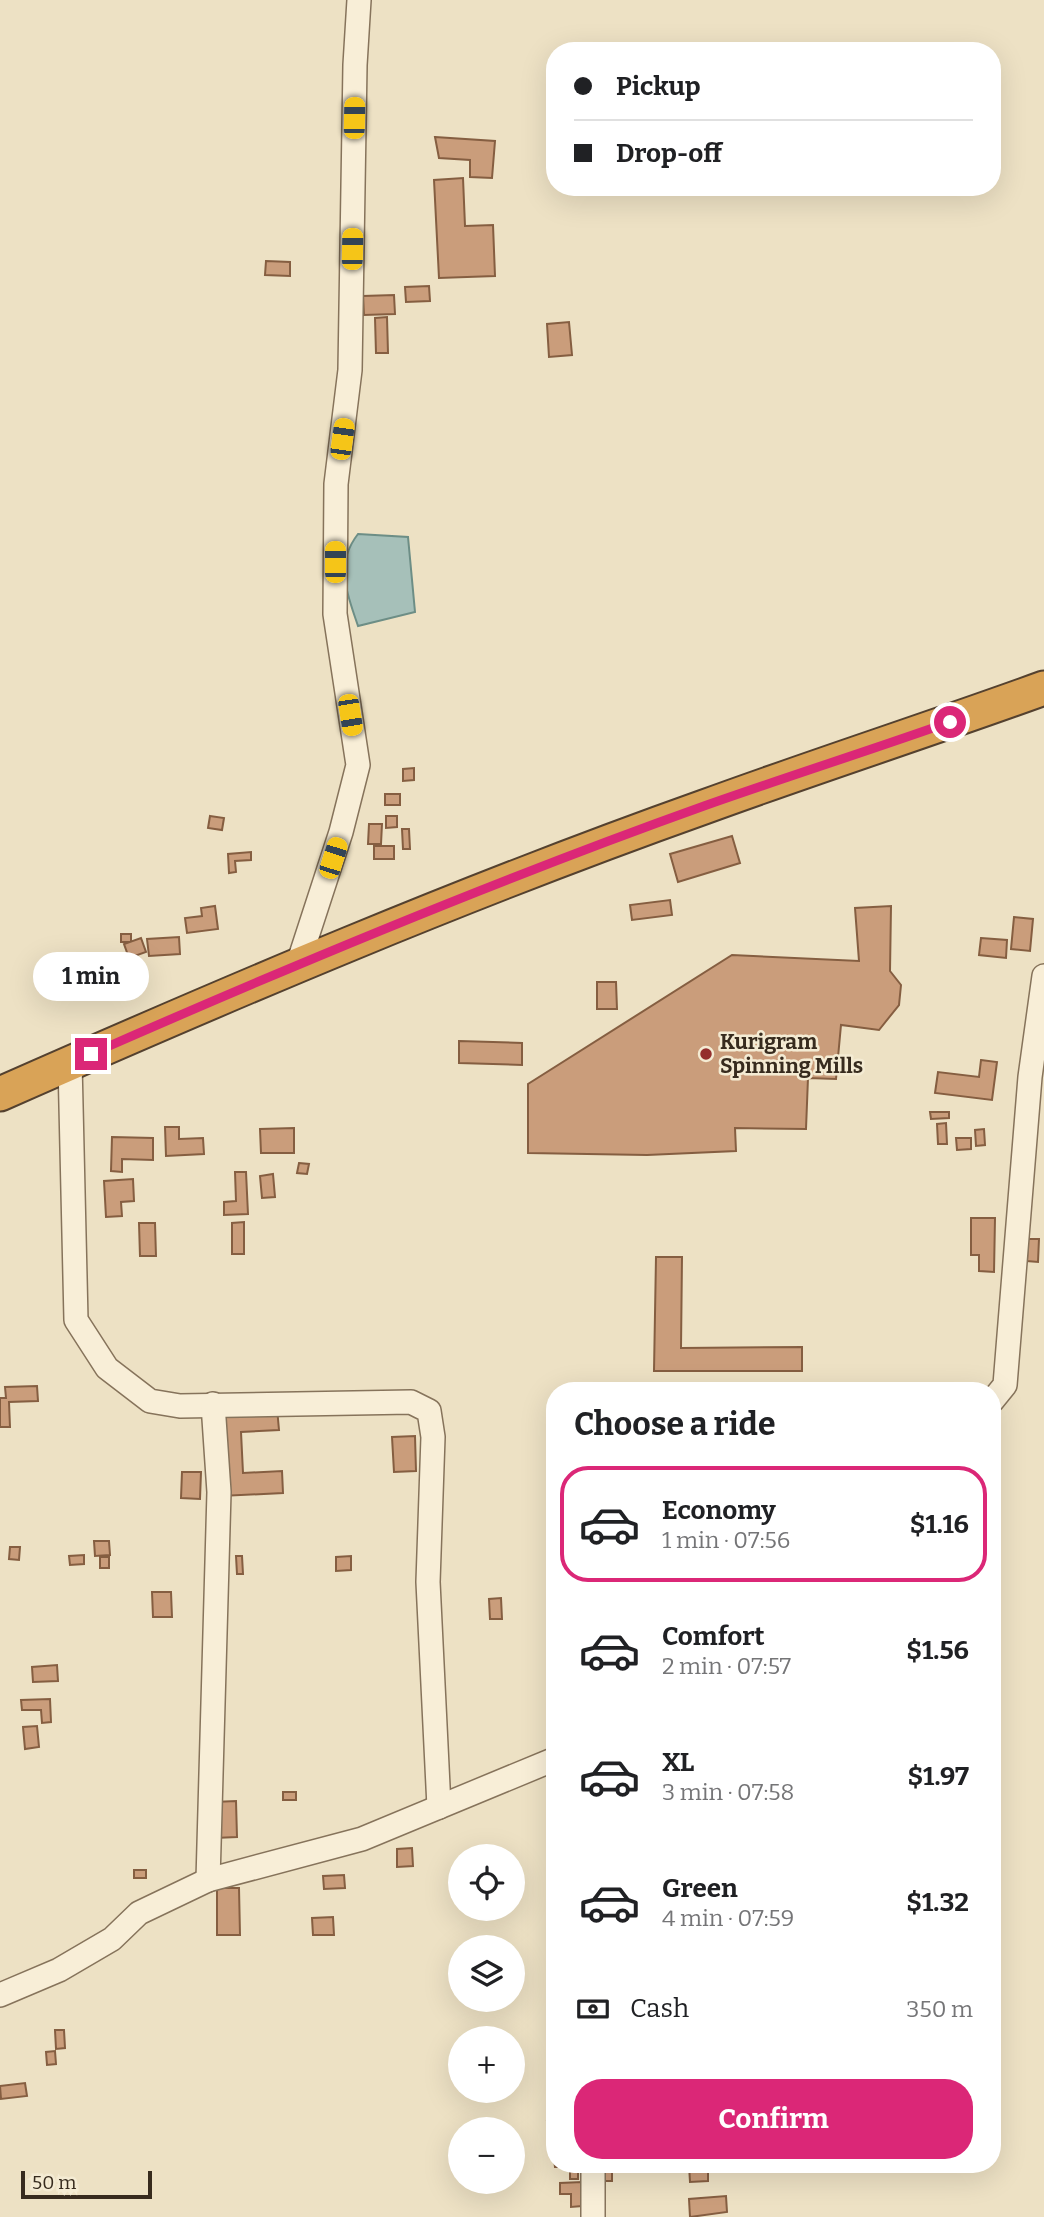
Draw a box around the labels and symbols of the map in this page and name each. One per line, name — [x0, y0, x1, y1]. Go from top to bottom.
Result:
car — [344, 97, 365, 139]
car — [342, 228, 363, 270]
car — [329, 417, 356, 461]
car — [325, 541, 346, 583]
car — [337, 693, 364, 737]
route start — [934, 706, 966, 738]
car — [317, 835, 350, 881]
callout: 1 min — [33, 953, 149, 1002]
place label: Kurigram Spinning Mills — [720, 1029, 863, 1079]
route end — [75, 1038, 107, 1070]
marker: Kurigram Spinning Mills — [698, 1046, 714, 1062]
scale bar — [21, 2168, 152, 2200]

